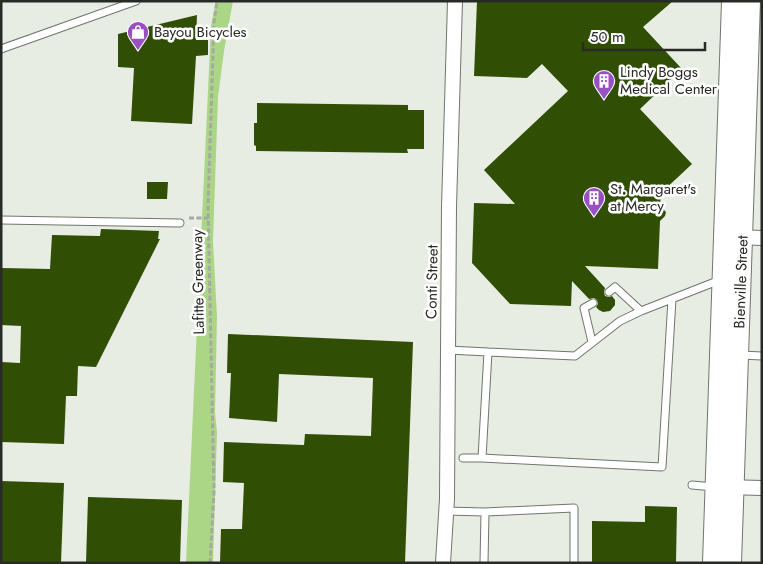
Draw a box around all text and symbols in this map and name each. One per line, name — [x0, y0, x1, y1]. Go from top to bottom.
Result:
shop icon: Bayou Bicycles — [126, 20, 150, 51]
scale bar — [583, 20, 706, 52]
place label: Bayou Bicycles — [154, 21, 247, 43]
text: 50 m — [590, 26, 624, 48]
place label: Lindy Boggs Medical Center — [620, 61, 718, 100]
building icon: Lindy Boggs Medical Center — [592, 69, 616, 100]
place label: St. Margaret's at Mercy — [610, 178, 696, 217]
building icon: St. Margaret's at Mercy — [582, 186, 606, 217]
street label: Lafitte Greenway — [186, 229, 210, 335]
street label: Bienville Street — [728, 235, 754, 329]
street label: Conti Street — [420, 244, 444, 319]

